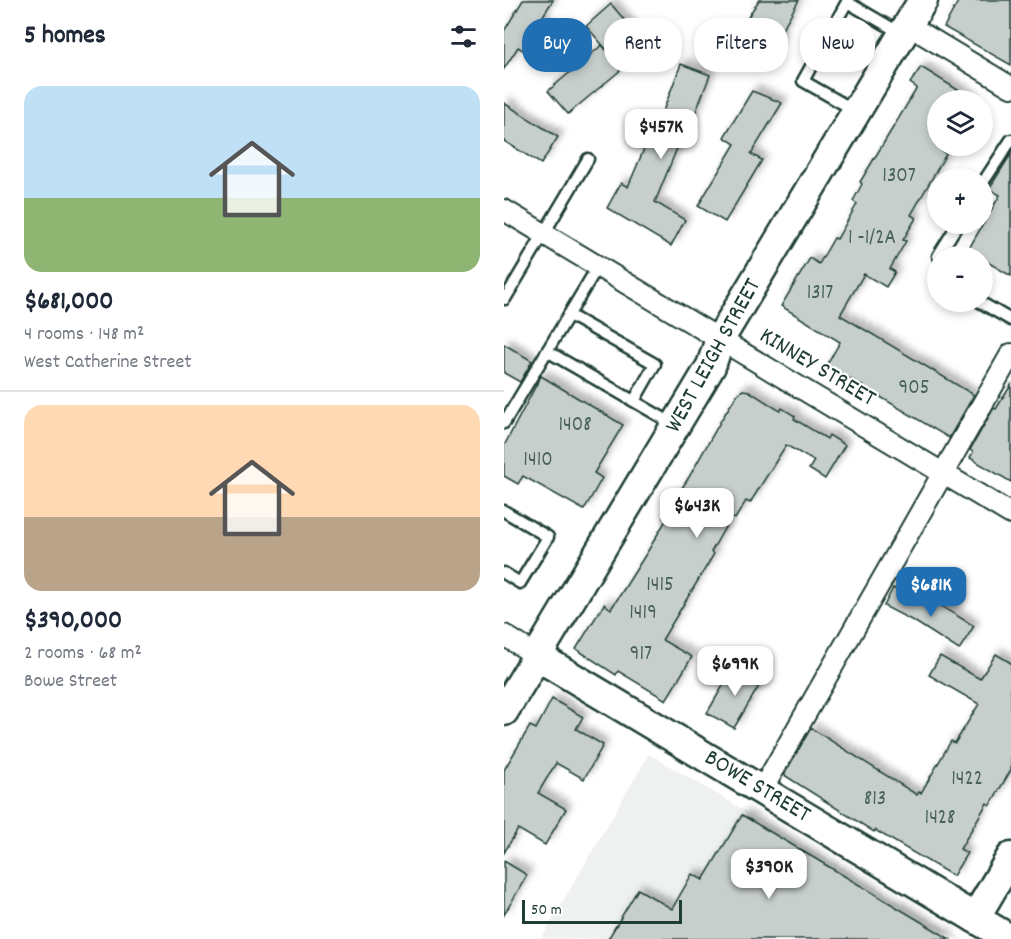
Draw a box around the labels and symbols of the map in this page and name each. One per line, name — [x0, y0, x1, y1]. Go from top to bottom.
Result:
pin: $457K — [619, 109, 703, 160]
house number: 1307 — [882, 162, 916, 192]
house number: 1 -1/2A — [848, 224, 896, 254]
street label: WEST LEIGH STREET — [658, 272, 771, 439]
house number: 1317 — [807, 279, 833, 309]
street label: KINNEY STREET — [752, 320, 882, 416]
house number: 905 — [899, 374, 929, 404]
house number: 1408 — [558, 411, 592, 441]
house number: 1410 — [523, 446, 553, 476]
pin: $643K — [655, 488, 739, 539]
pin: $681K — [889, 567, 973, 618]
house number: 1415 — [646, 571, 674, 601]
house number: 1419 — [629, 599, 657, 629]
house number: 917 — [630, 640, 652, 670]
pin: $699K — [693, 646, 777, 697]
street label: BOWE STREET — [697, 742, 817, 832]
house number: 1422 — [951, 765, 983, 795]
house number: 813 — [864, 785, 886, 815]
house number: 1428 — [925, 804, 955, 834]
pin: $390K — [727, 849, 811, 900]
scale bar — [522, 897, 682, 924]

